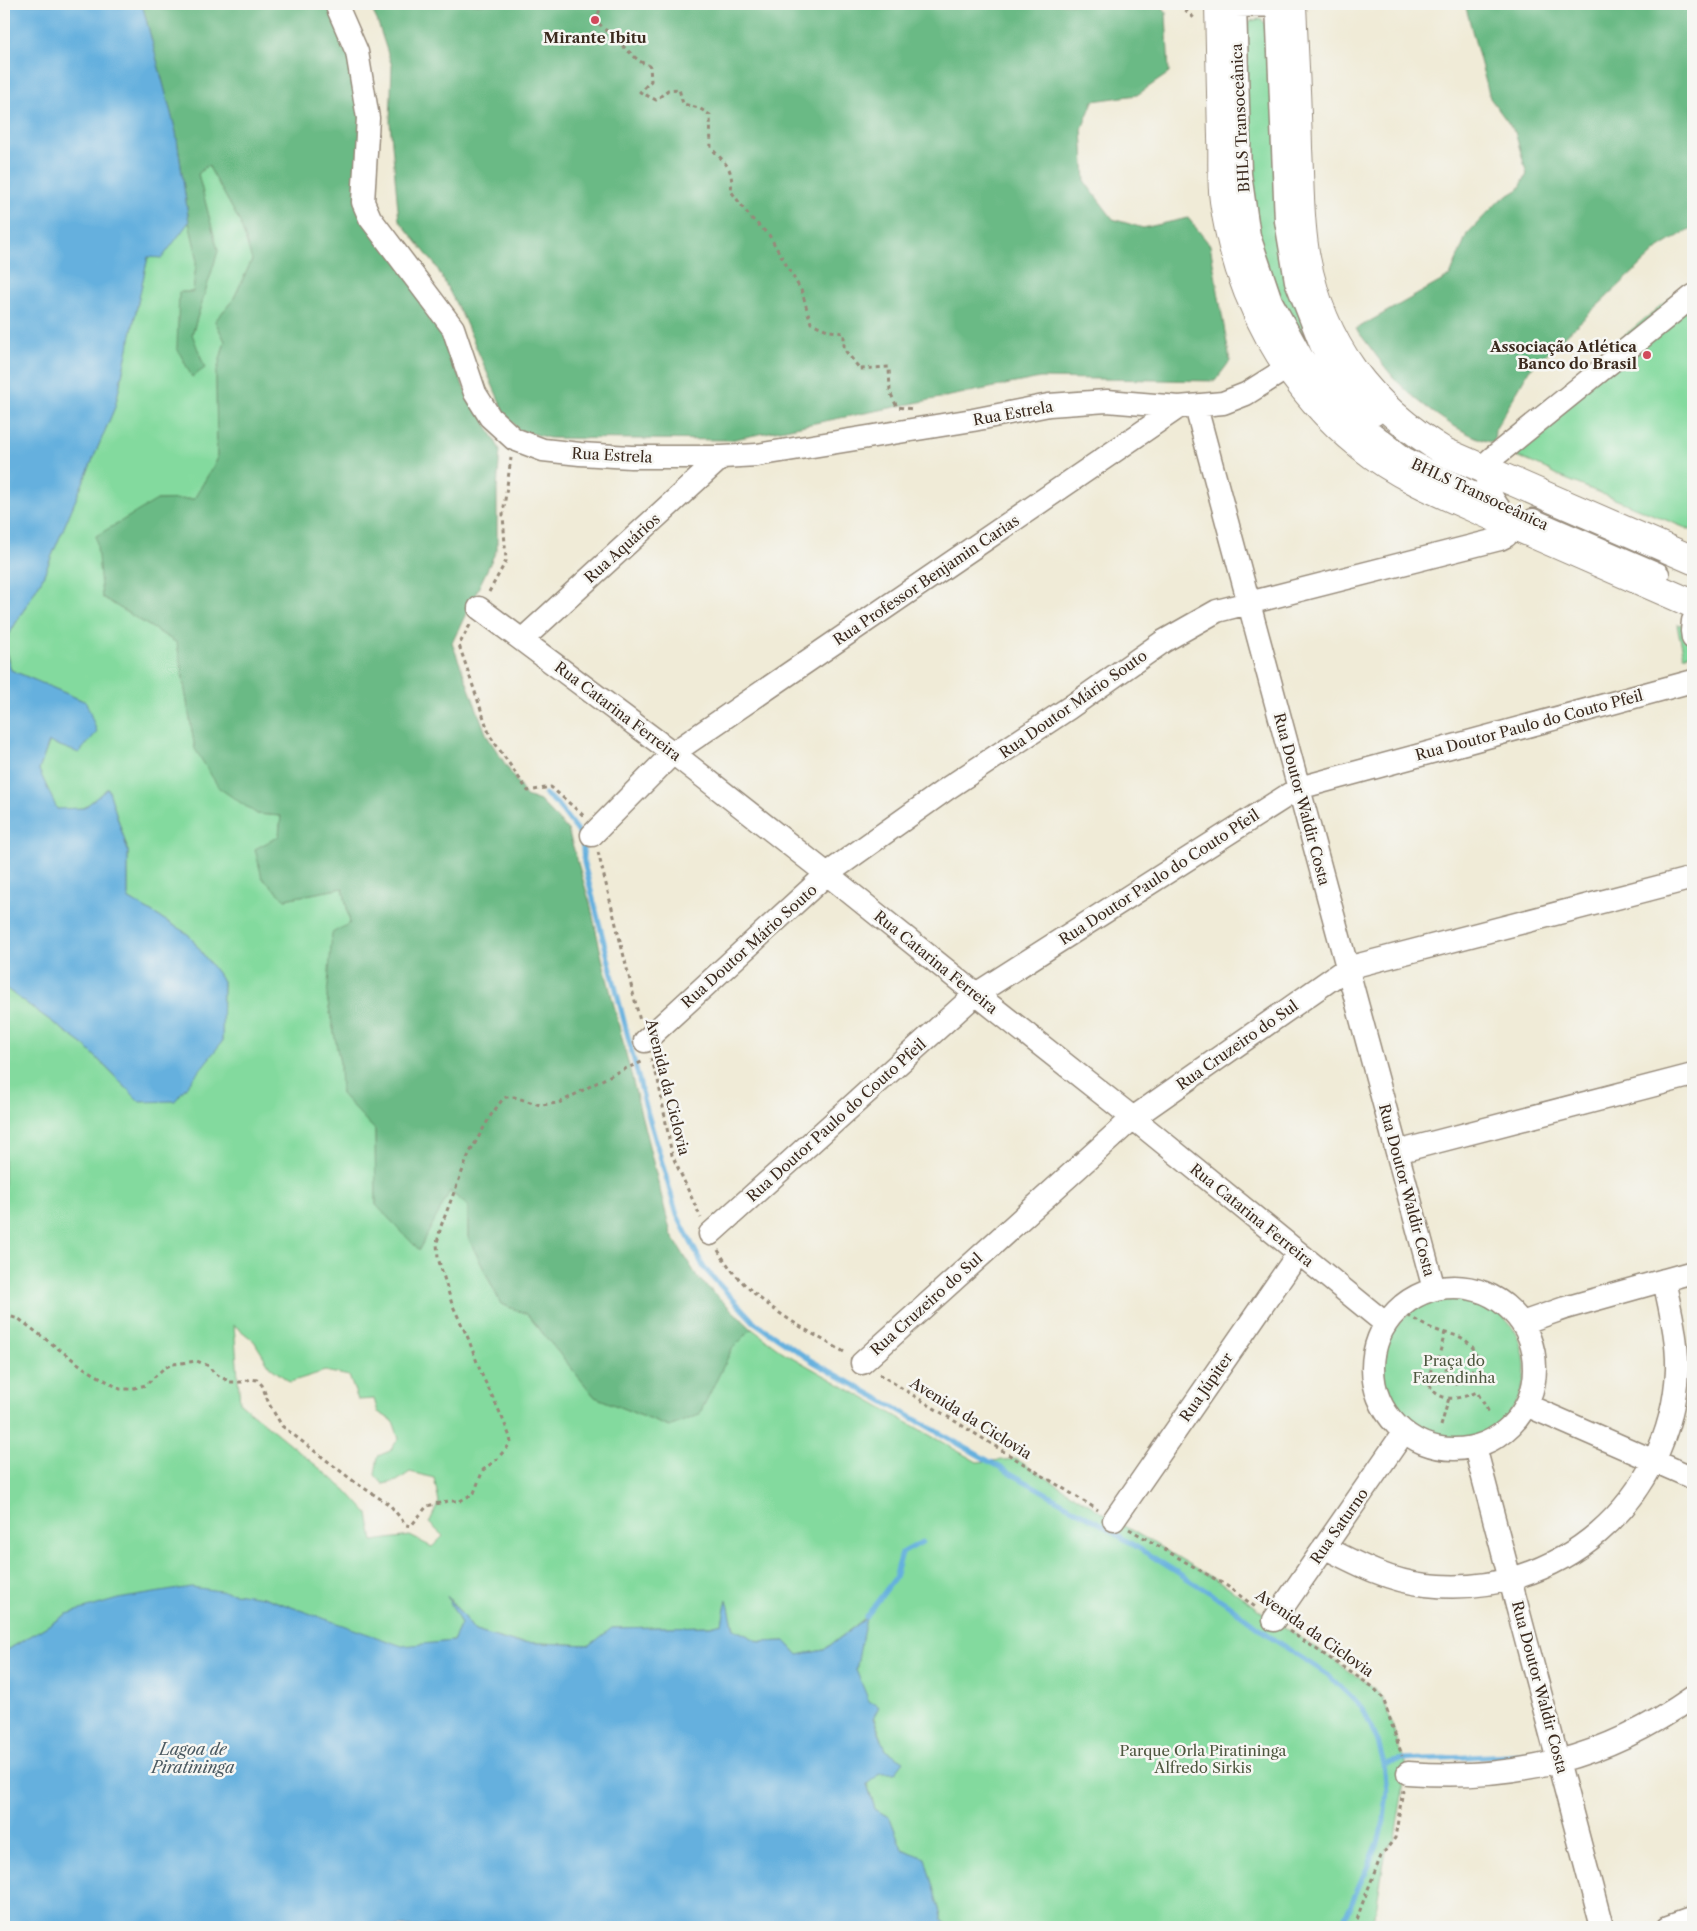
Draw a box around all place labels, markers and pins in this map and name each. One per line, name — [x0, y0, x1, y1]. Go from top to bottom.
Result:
marker: Mirante Ibitu — [589, 14, 601, 26]
place label: Mirante Ibitu — [543, 28, 647, 47]
place label: Associação Atlética Banco do Brasil — [1489, 337, 1637, 373]
marker: Associação Atlética Banco do Brasil — [1641, 349, 1653, 361]

